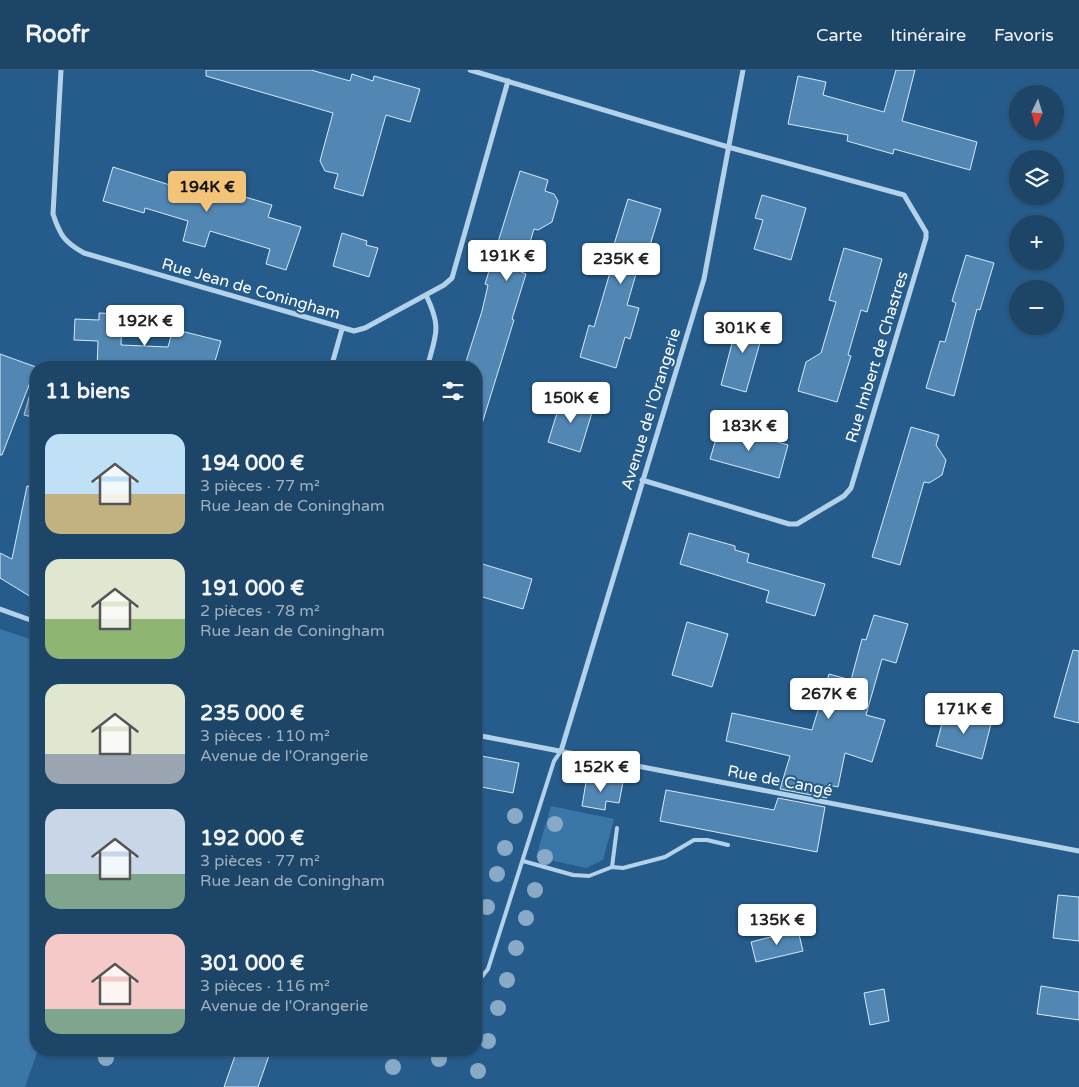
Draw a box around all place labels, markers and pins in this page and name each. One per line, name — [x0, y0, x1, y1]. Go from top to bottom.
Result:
pin: 194K € — [166, 170, 248, 213]
pin: 191K € — [466, 240, 548, 282]
pin: 235K € — [580, 242, 662, 285]
pin: 192K € — [104, 304, 186, 347]
pin: 301K € — [702, 312, 784, 354]
pin: 150K € — [530, 382, 612, 424]
pin: 183K € — [708, 410, 790, 452]
pin: 267K € — [788, 678, 870, 720]
pin: 171K € — [923, 692, 1005, 735]
pin: 152K € — [560, 750, 642, 793]
pin: 135K € — [736, 904, 818, 946]

